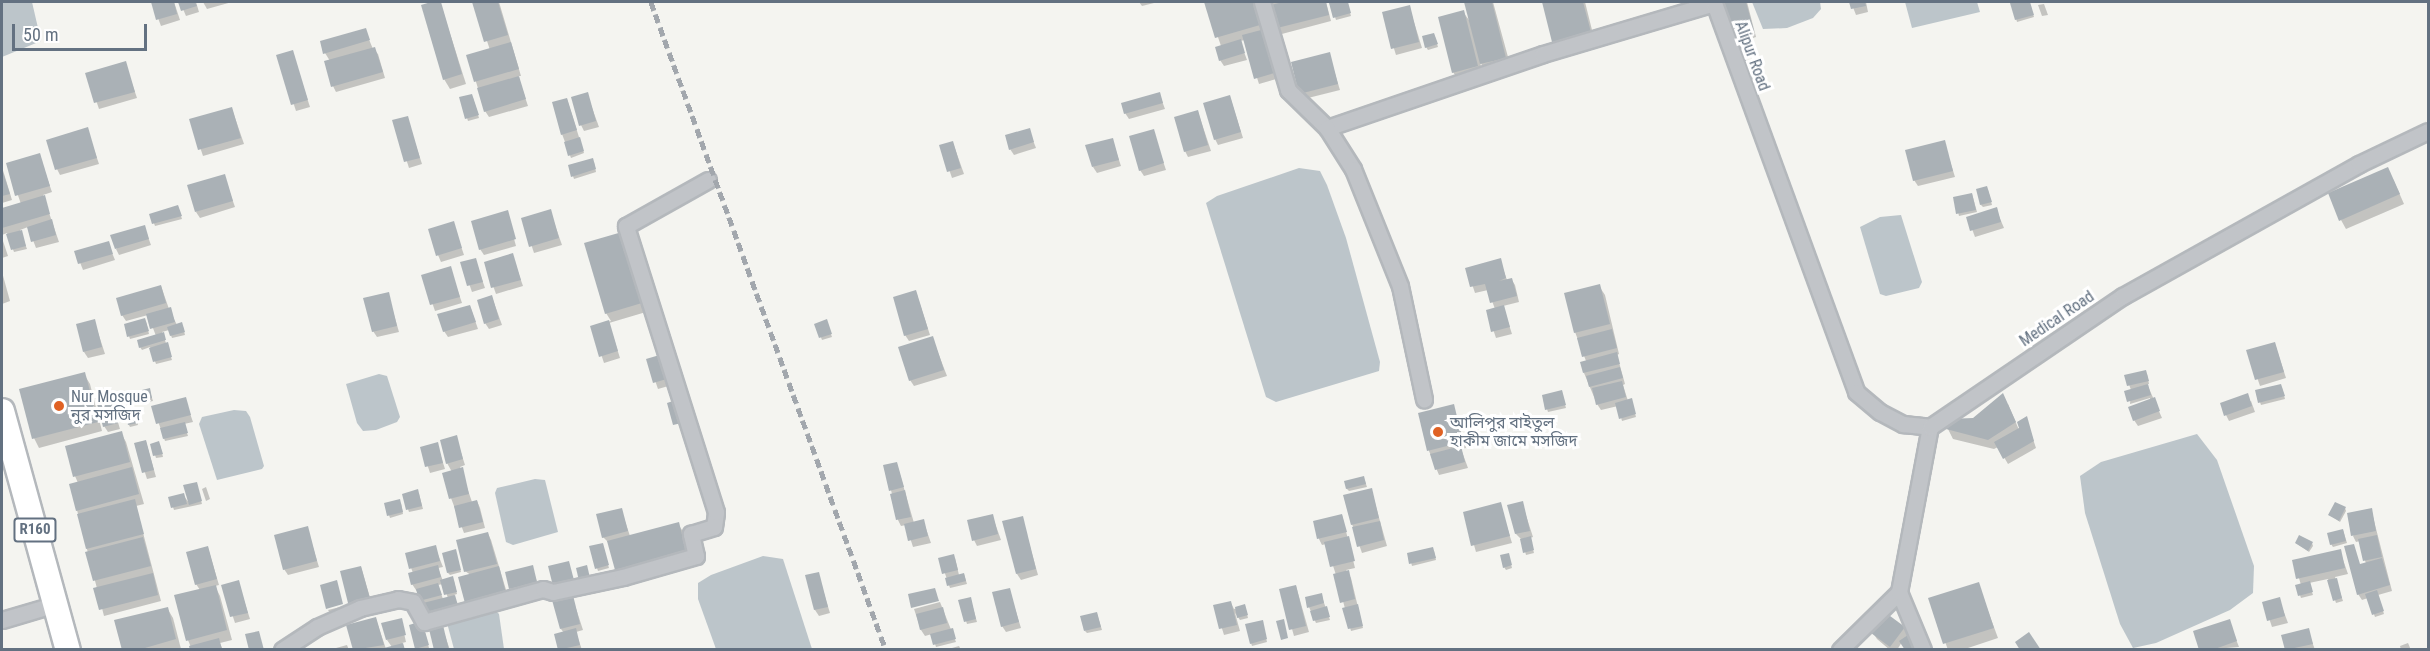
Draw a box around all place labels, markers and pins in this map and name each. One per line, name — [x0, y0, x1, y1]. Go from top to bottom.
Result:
place label: Nur Mosque নুর মসজিদ — [71, 387, 148, 425]
marker: Nur Mosque নুর মসজিদ — [52, 399, 66, 413]
place label: আলিপুর বাইতুল হাকীম জামে মসজিদ — [1450, 413, 1577, 451]
marker: আলিপুর বাইতুল হাকীম জামে মসজিদ — [1431, 425, 1445, 439]

